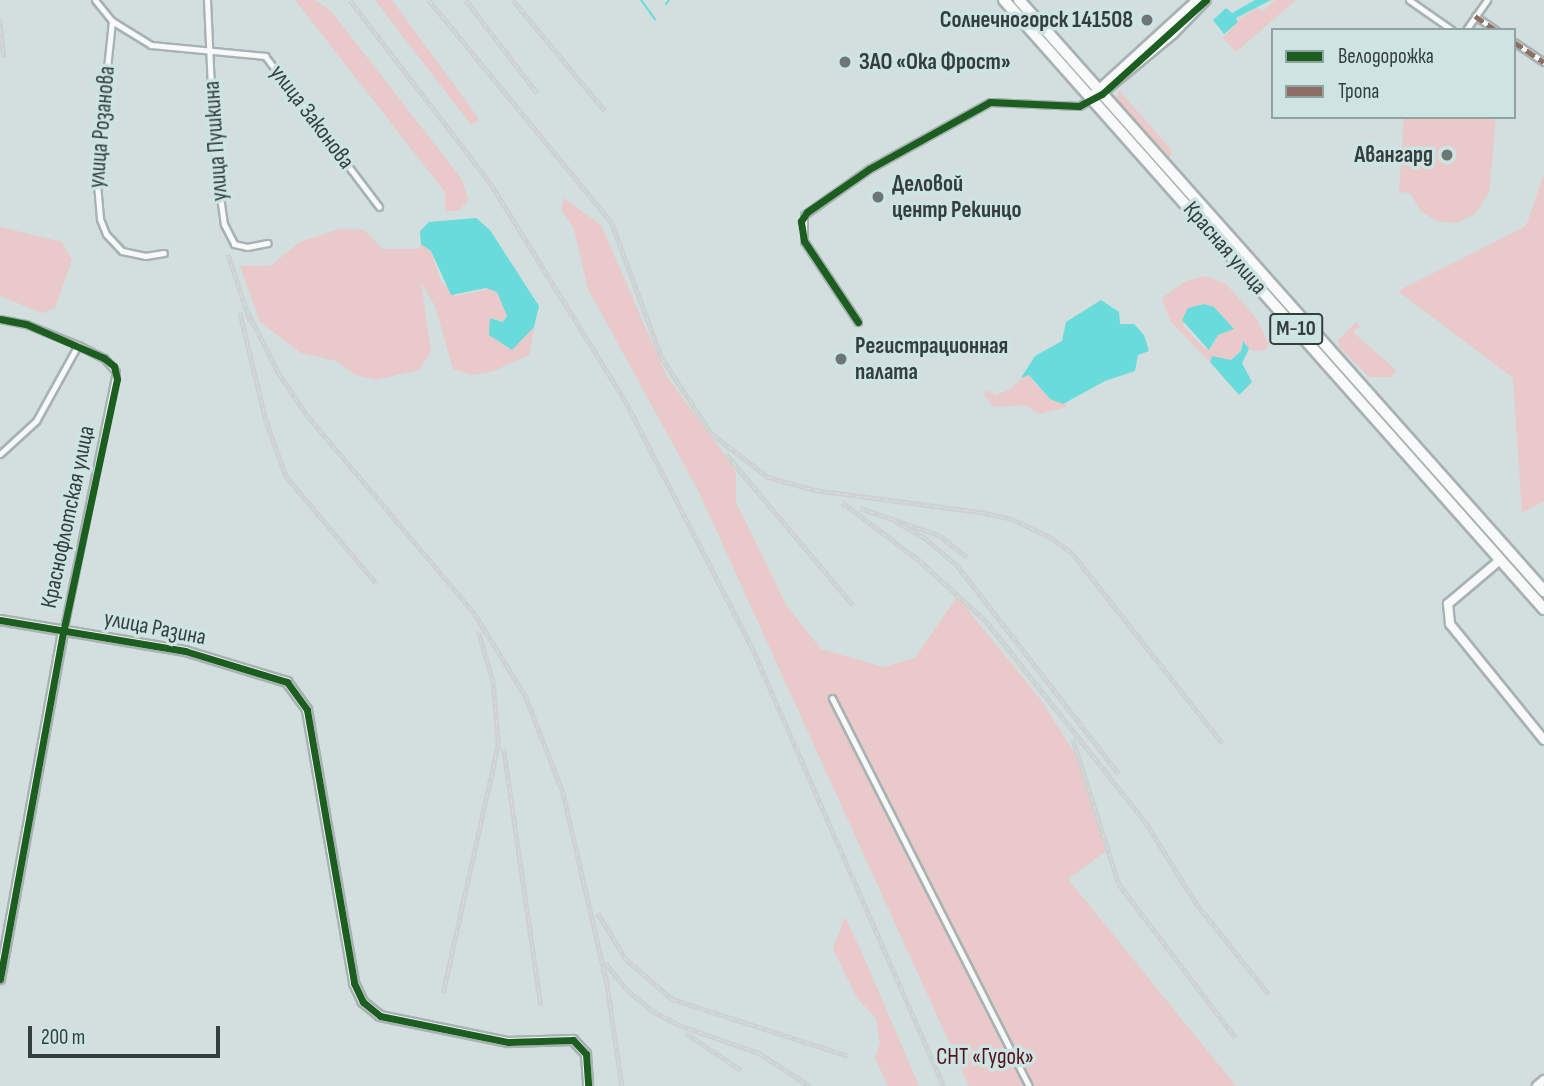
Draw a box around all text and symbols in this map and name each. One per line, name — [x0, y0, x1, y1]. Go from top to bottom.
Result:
place label: Солнечногорск 141508 — [940, 6, 1133, 34]
marker: Солнечногорск 141508 — [1139, 12, 1155, 28]
legend — [1271, 28, 1516, 119]
text: Велодорожка — [1338, 44, 1434, 69]
place label: ЗАО «Ока Фрост» — [859, 48, 1011, 76]
marker: ЗАО «Ока Фрост» — [837, 54, 853, 70]
street label: улица Законова — [264, 60, 360, 174]
street label: улица Розанова — [83, 65, 121, 189]
text: Тропа — [1338, 79, 1379, 104]
street label: улица Пушкина — [198, 80, 234, 202]
place label: Авангард — [1354, 141, 1433, 169]
marker: Авангард — [1439, 147, 1455, 163]
place label: Деловой центр Рекинцо — [892, 170, 1022, 224]
marker: Деловой центр Рекинцо — [870, 189, 886, 205]
street label: Красная улица — [1177, 196, 1273, 300]
road number: М-10 — [1268, 312, 1324, 346]
place label: Регистрационная палата — [855, 332, 1008, 386]
marker: Регистрационная палата — [833, 351, 849, 367]
street label: Краснофлотская улица — [35, 423, 101, 611]
street label: улица Разина — [102, 605, 208, 651]
scale bar — [32, 1012, 224, 1056]
text: 200 m — [41, 1025, 85, 1050]
park label: СНТ «Гудок» — [936, 1043, 1034, 1071]

